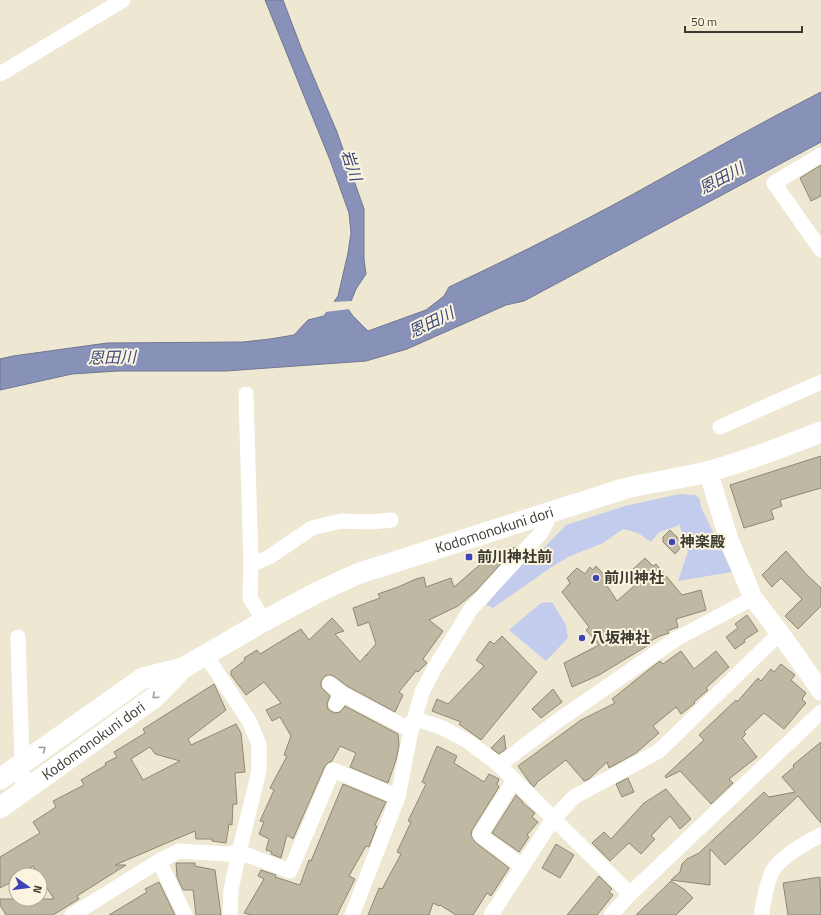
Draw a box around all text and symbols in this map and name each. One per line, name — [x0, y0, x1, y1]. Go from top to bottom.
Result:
scale bar — [685, 8, 802, 34]
text: 50 m — [691, 12, 717, 31]
water label: 岩川 — [336, 146, 369, 186]
water label: 恩田川 — [694, 155, 750, 200]
water label: 恩田川 — [404, 300, 460, 343]
water label: 恩田川 — [88, 345, 138, 369]
street label: Kodomonokuni dori — [432, 500, 556, 559]
place label: 神楽殿 — [679, 530, 725, 553]
marker: 神楽殿 — [667, 537, 677, 547]
place label: 前川神社前 — [477, 545, 552, 568]
marker: 前川神社前 — [464, 552, 474, 562]
place label: 前川神社 — [604, 566, 664, 589]
marker: 前川神社 — [591, 573, 601, 583]
place label: 八坂神社 — [590, 626, 650, 649]
marker: 八坂神社 — [577, 633, 587, 643]
one-way arrow — [153, 692, 160, 699]
street label: Kodomonokuni dori — [37, 696, 150, 786]
one-way arrow — [39, 747, 46, 754]
north arrow — [8, 867, 48, 907]
text: N — [29, 884, 46, 895]

